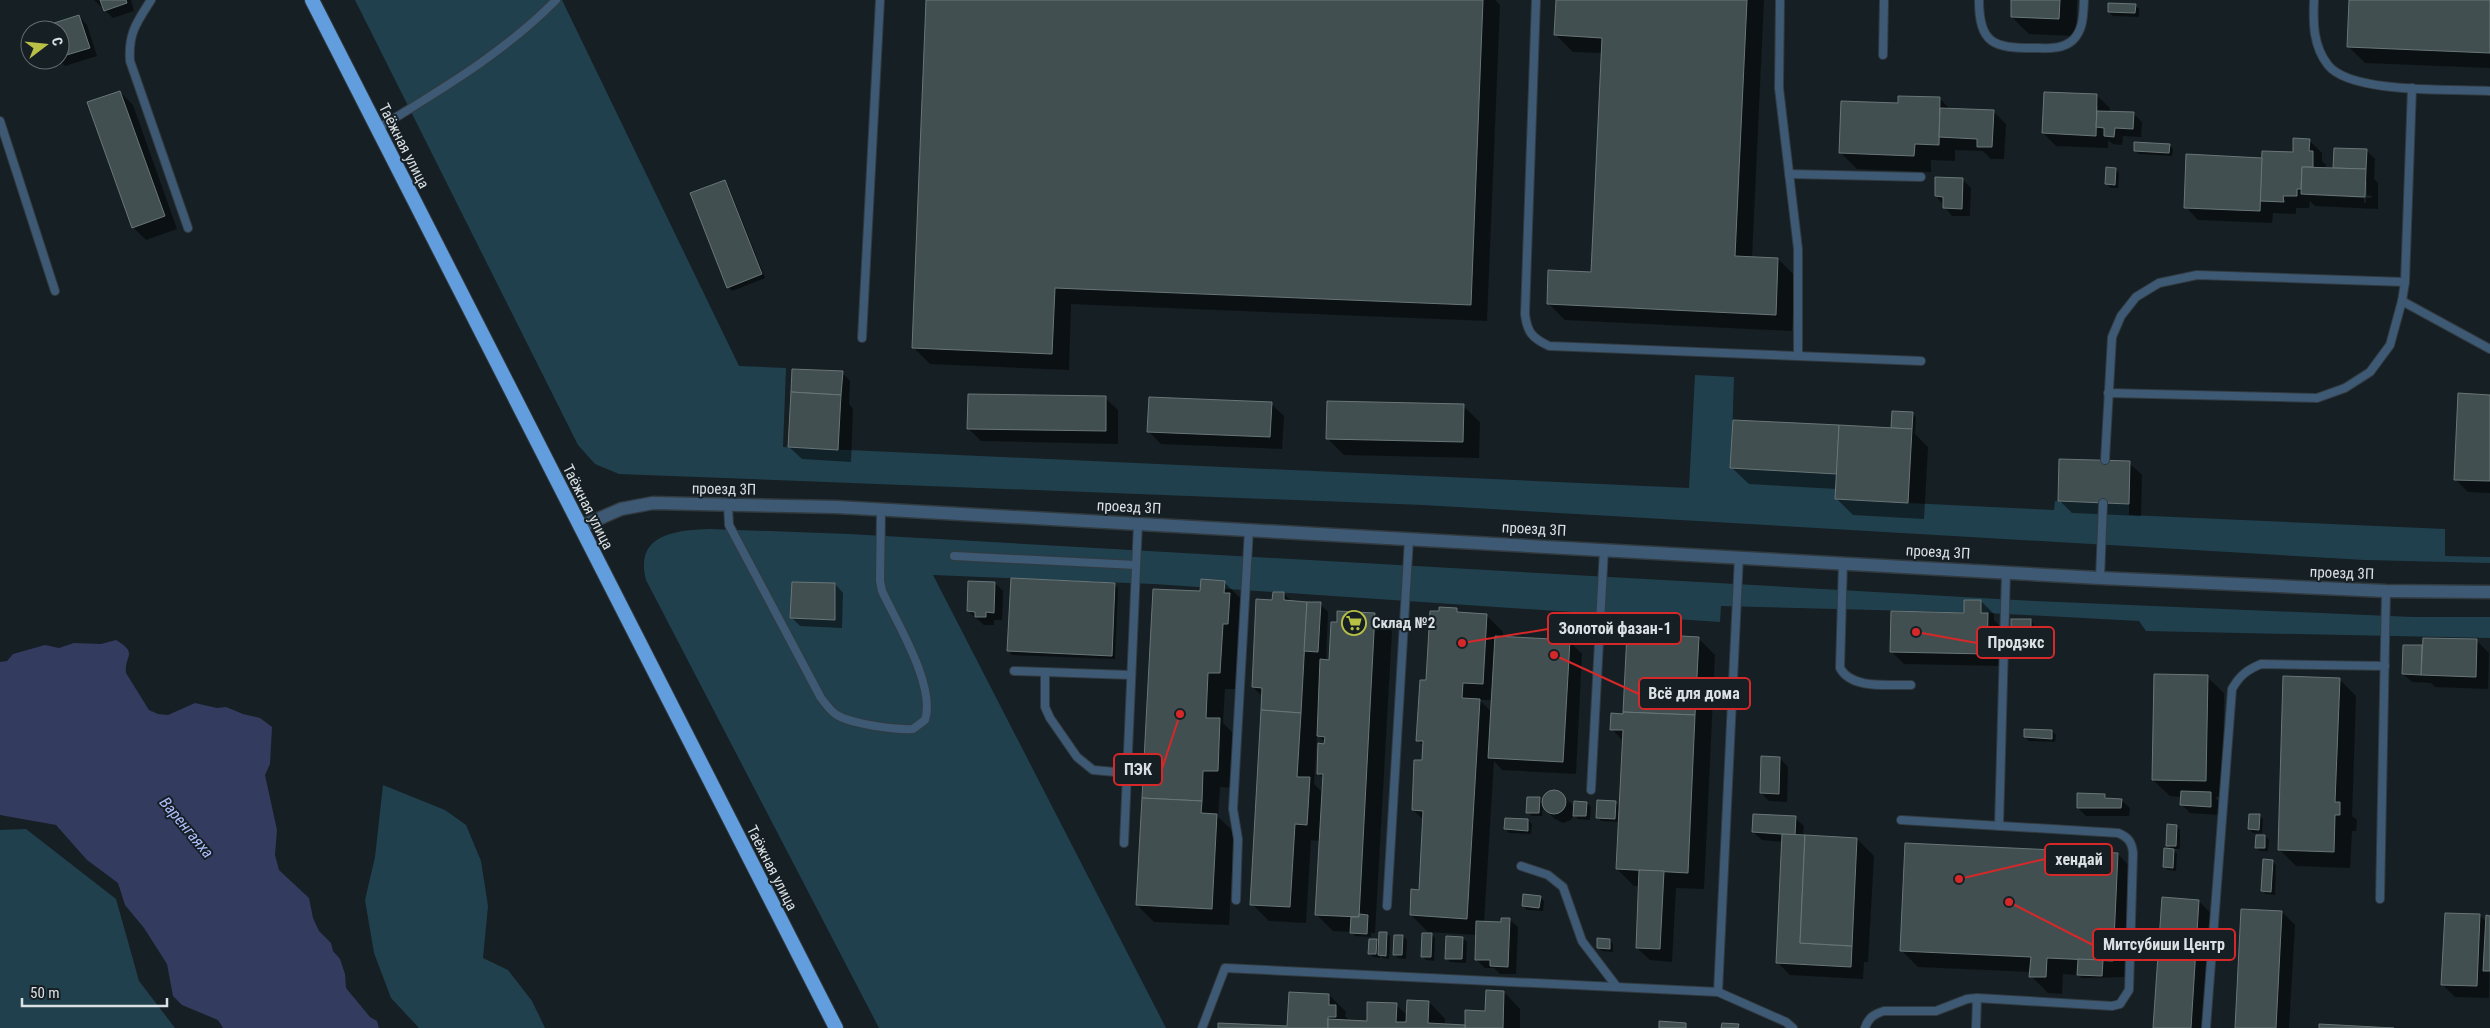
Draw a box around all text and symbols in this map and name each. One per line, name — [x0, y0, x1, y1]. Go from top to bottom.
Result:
north arrow — [20, 20, 70, 70]
text: С — [49, 35, 66, 47]
street label: Таёжная улица — [375, 101, 433, 191]
street label: Таёжная улица — [559, 462, 617, 552]
street label: проезд 3П — [692, 479, 756, 499]
street label: проезд 3П — [1096, 496, 1162, 518]
street label: проезд 3П — [1501, 518, 1567, 540]
street label: проезд 3П — [1905, 541, 1971, 563]
street label: проезд 3П — [2309, 563, 2375, 583]
supermarket icon: Склад №2 — [1341, 610, 1367, 636]
callout: Золотой фазан-1 — [1548, 613, 1681, 644]
place label: Склад №2 — [1372, 614, 1435, 632]
text: Золотой фазан-1 — [1558, 619, 1672, 638]
callout: Продэкс — [1977, 627, 2054, 658]
text: Продэкс — [1988, 633, 2044, 652]
callout: Всё для дома — [1639, 678, 1750, 709]
text: Всё для дома — [1648, 684, 1740, 703]
callout: ПЭК — [1114, 754, 1162, 785]
text: ПЭК — [1124, 760, 1153, 779]
water label: Варенгаяха — [156, 793, 218, 862]
street label: Таёжная улица — [743, 823, 801, 913]
callout: хендай — [2045, 844, 2112, 875]
text: хендай — [2055, 850, 2103, 869]
callout: Митсубиши Центр — [2093, 929, 2235, 960]
text: Митсубиши Центр — [2103, 935, 2225, 954]
scale bar — [22, 976, 168, 1008]
text: 50 m — [30, 984, 60, 1002]

